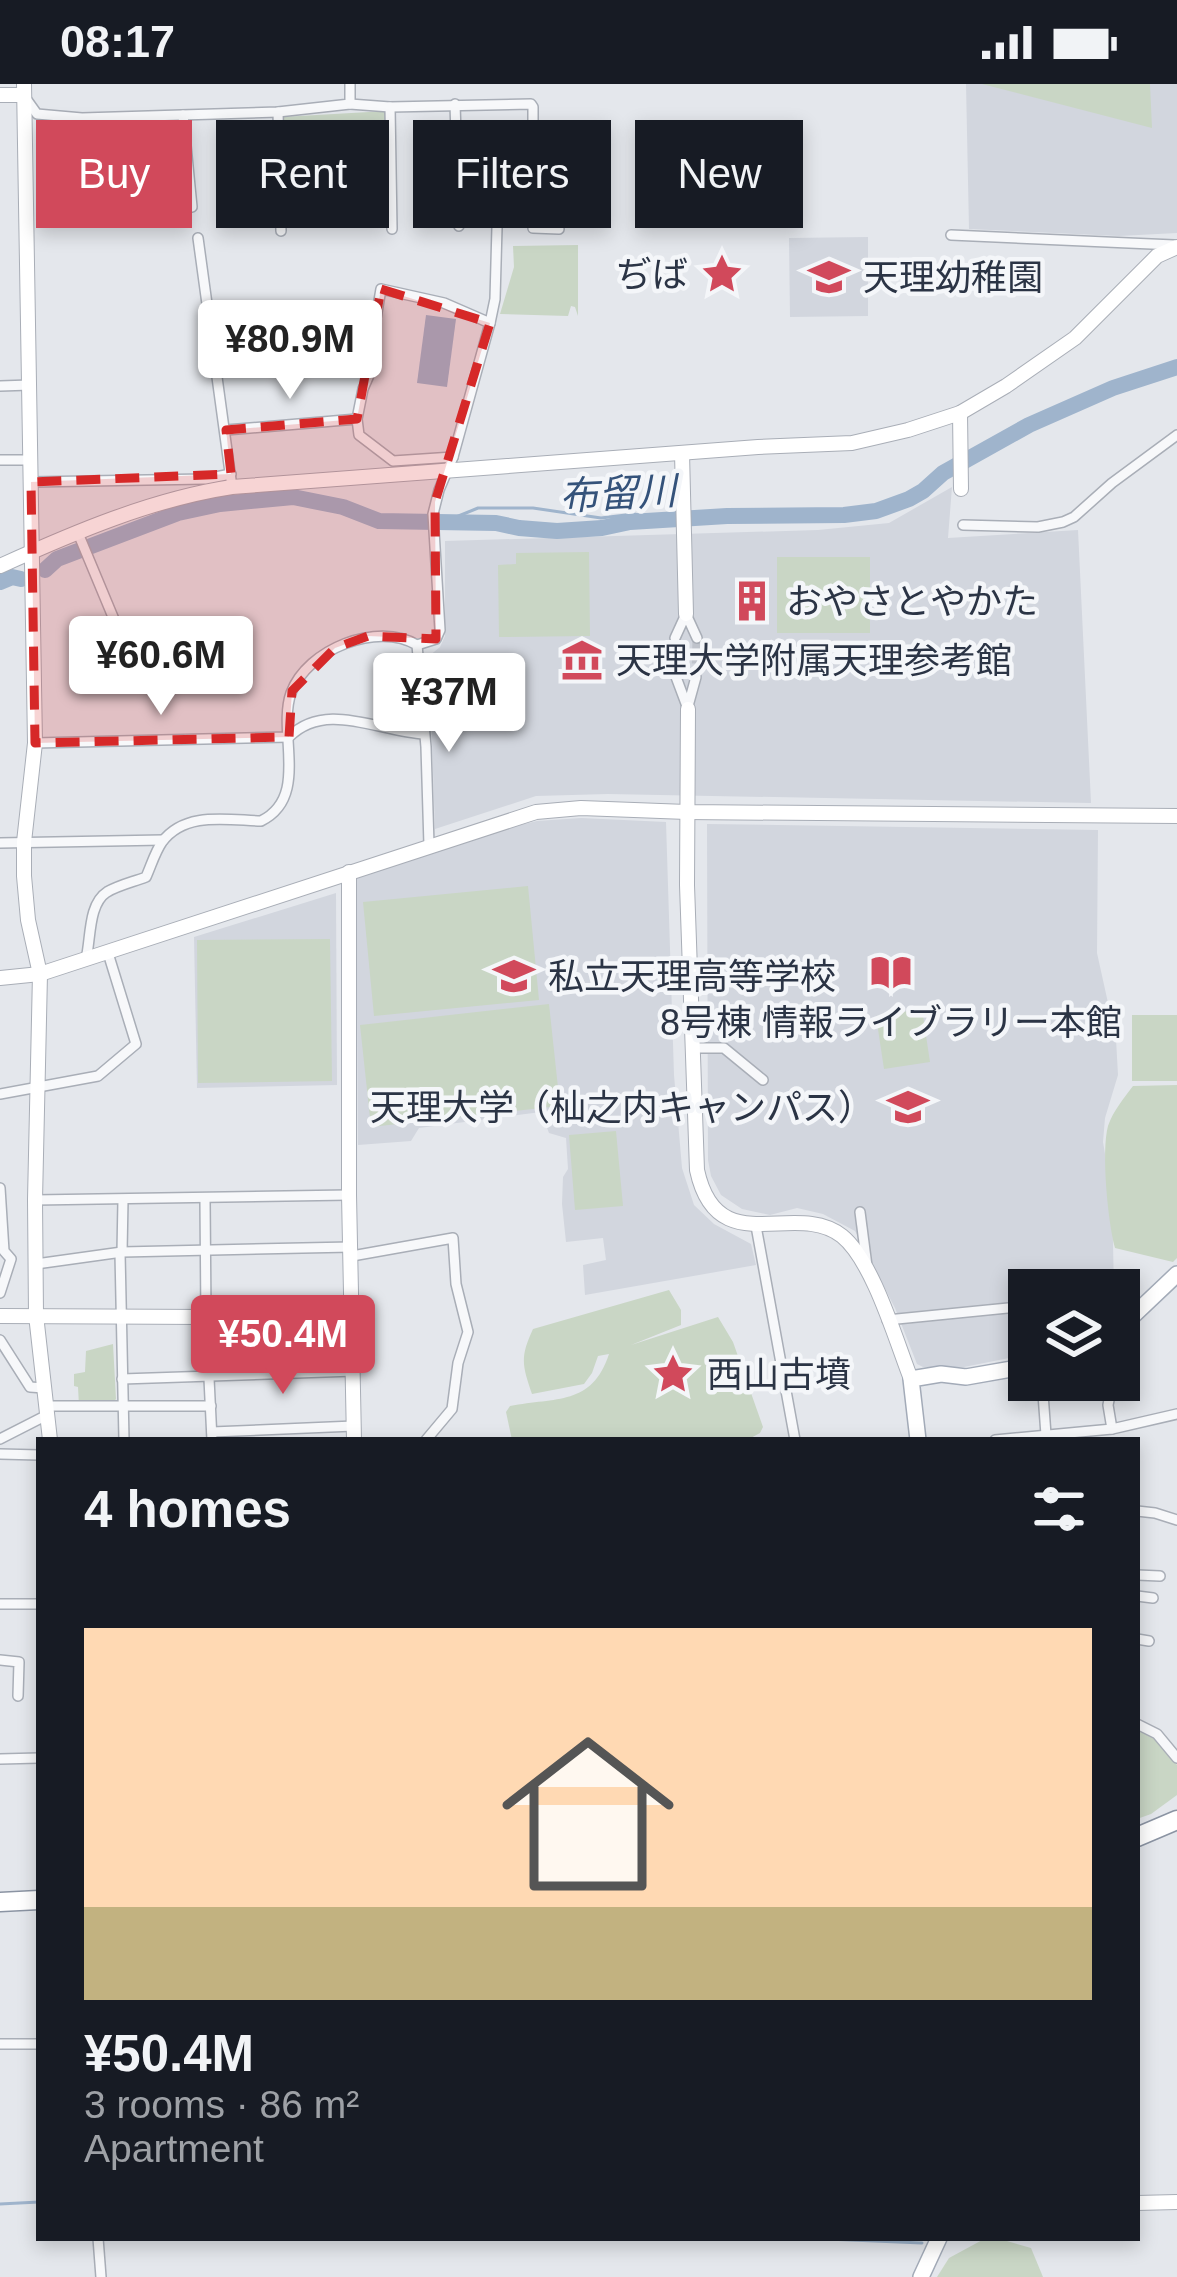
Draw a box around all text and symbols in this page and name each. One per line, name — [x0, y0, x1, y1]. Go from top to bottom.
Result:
text: 08:17 — [60, 16, 175, 67]
chip: Buy — [36, 120, 192, 228]
chip: Rent — [216, 120, 389, 228]
chip: Filters — [413, 120, 611, 228]
chip: New — [635, 120, 803, 228]
place icon: ぢば — [699, 251, 745, 297]
place label: ぢば — [616, 254, 688, 295]
school or university icon: 天理幼稚園 — [806, 254, 852, 300]
place label: 天理幼稚園 — [863, 257, 1043, 298]
pin: ¥80.9M — [192, 300, 388, 402]
text: ¥80.9M — [225, 317, 355, 360]
water label: 布留川 — [558, 469, 682, 518]
building icon: おやさとやかた — [729, 578, 775, 624]
place label: おやさとやかた — [786, 581, 1038, 622]
pin: ¥60.6M — [63, 616, 259, 718]
text: ¥60.6M — [96, 633, 226, 676]
museum icon: 天理大学附属天理参考館 — [559, 637, 605, 683]
place label: 天理大学附属天理参考館 — [616, 640, 1012, 681]
pin: ¥37M — [378, 653, 520, 755]
text: ¥37M — [400, 670, 498, 713]
library icon: 8号棟 情報ライブラリー本館 — [868, 949, 914, 995]
school or university icon: 私立天理高等学校 — [491, 953, 537, 999]
place label: 私立天理高等学校 — [548, 956, 836, 997]
place label: 8号棟 情報ライブラリー本館 — [660, 1002, 1122, 1043]
school or university icon: 天理大学（杣之内キャンパス） — [885, 1084, 931, 1130]
place label: 天理大学（杣之内キャンパス） — [370, 1087, 874, 1128]
map controls — [1008, 1269, 1140, 1401]
button: layers — [1008, 1269, 1140, 1401]
pin: ¥50.4M — [185, 1295, 381, 1397]
text: ¥50.4M — [218, 1312, 348, 1355]
place icon: 西山古墳 — [650, 1351, 696, 1397]
place label: 西山古墳 — [707, 1354, 851, 1395]
icon: filters — [1026, 1476, 1092, 1542]
text: 4 homes — [84, 1481, 291, 1538]
icon: home — [480, 1706, 696, 1922]
text: ¥50.4M — [84, 2025, 254, 2082]
text: 3 rooms · 86 m² — [84, 2083, 359, 2126]
text: Apartment — [84, 2127, 264, 2170]

